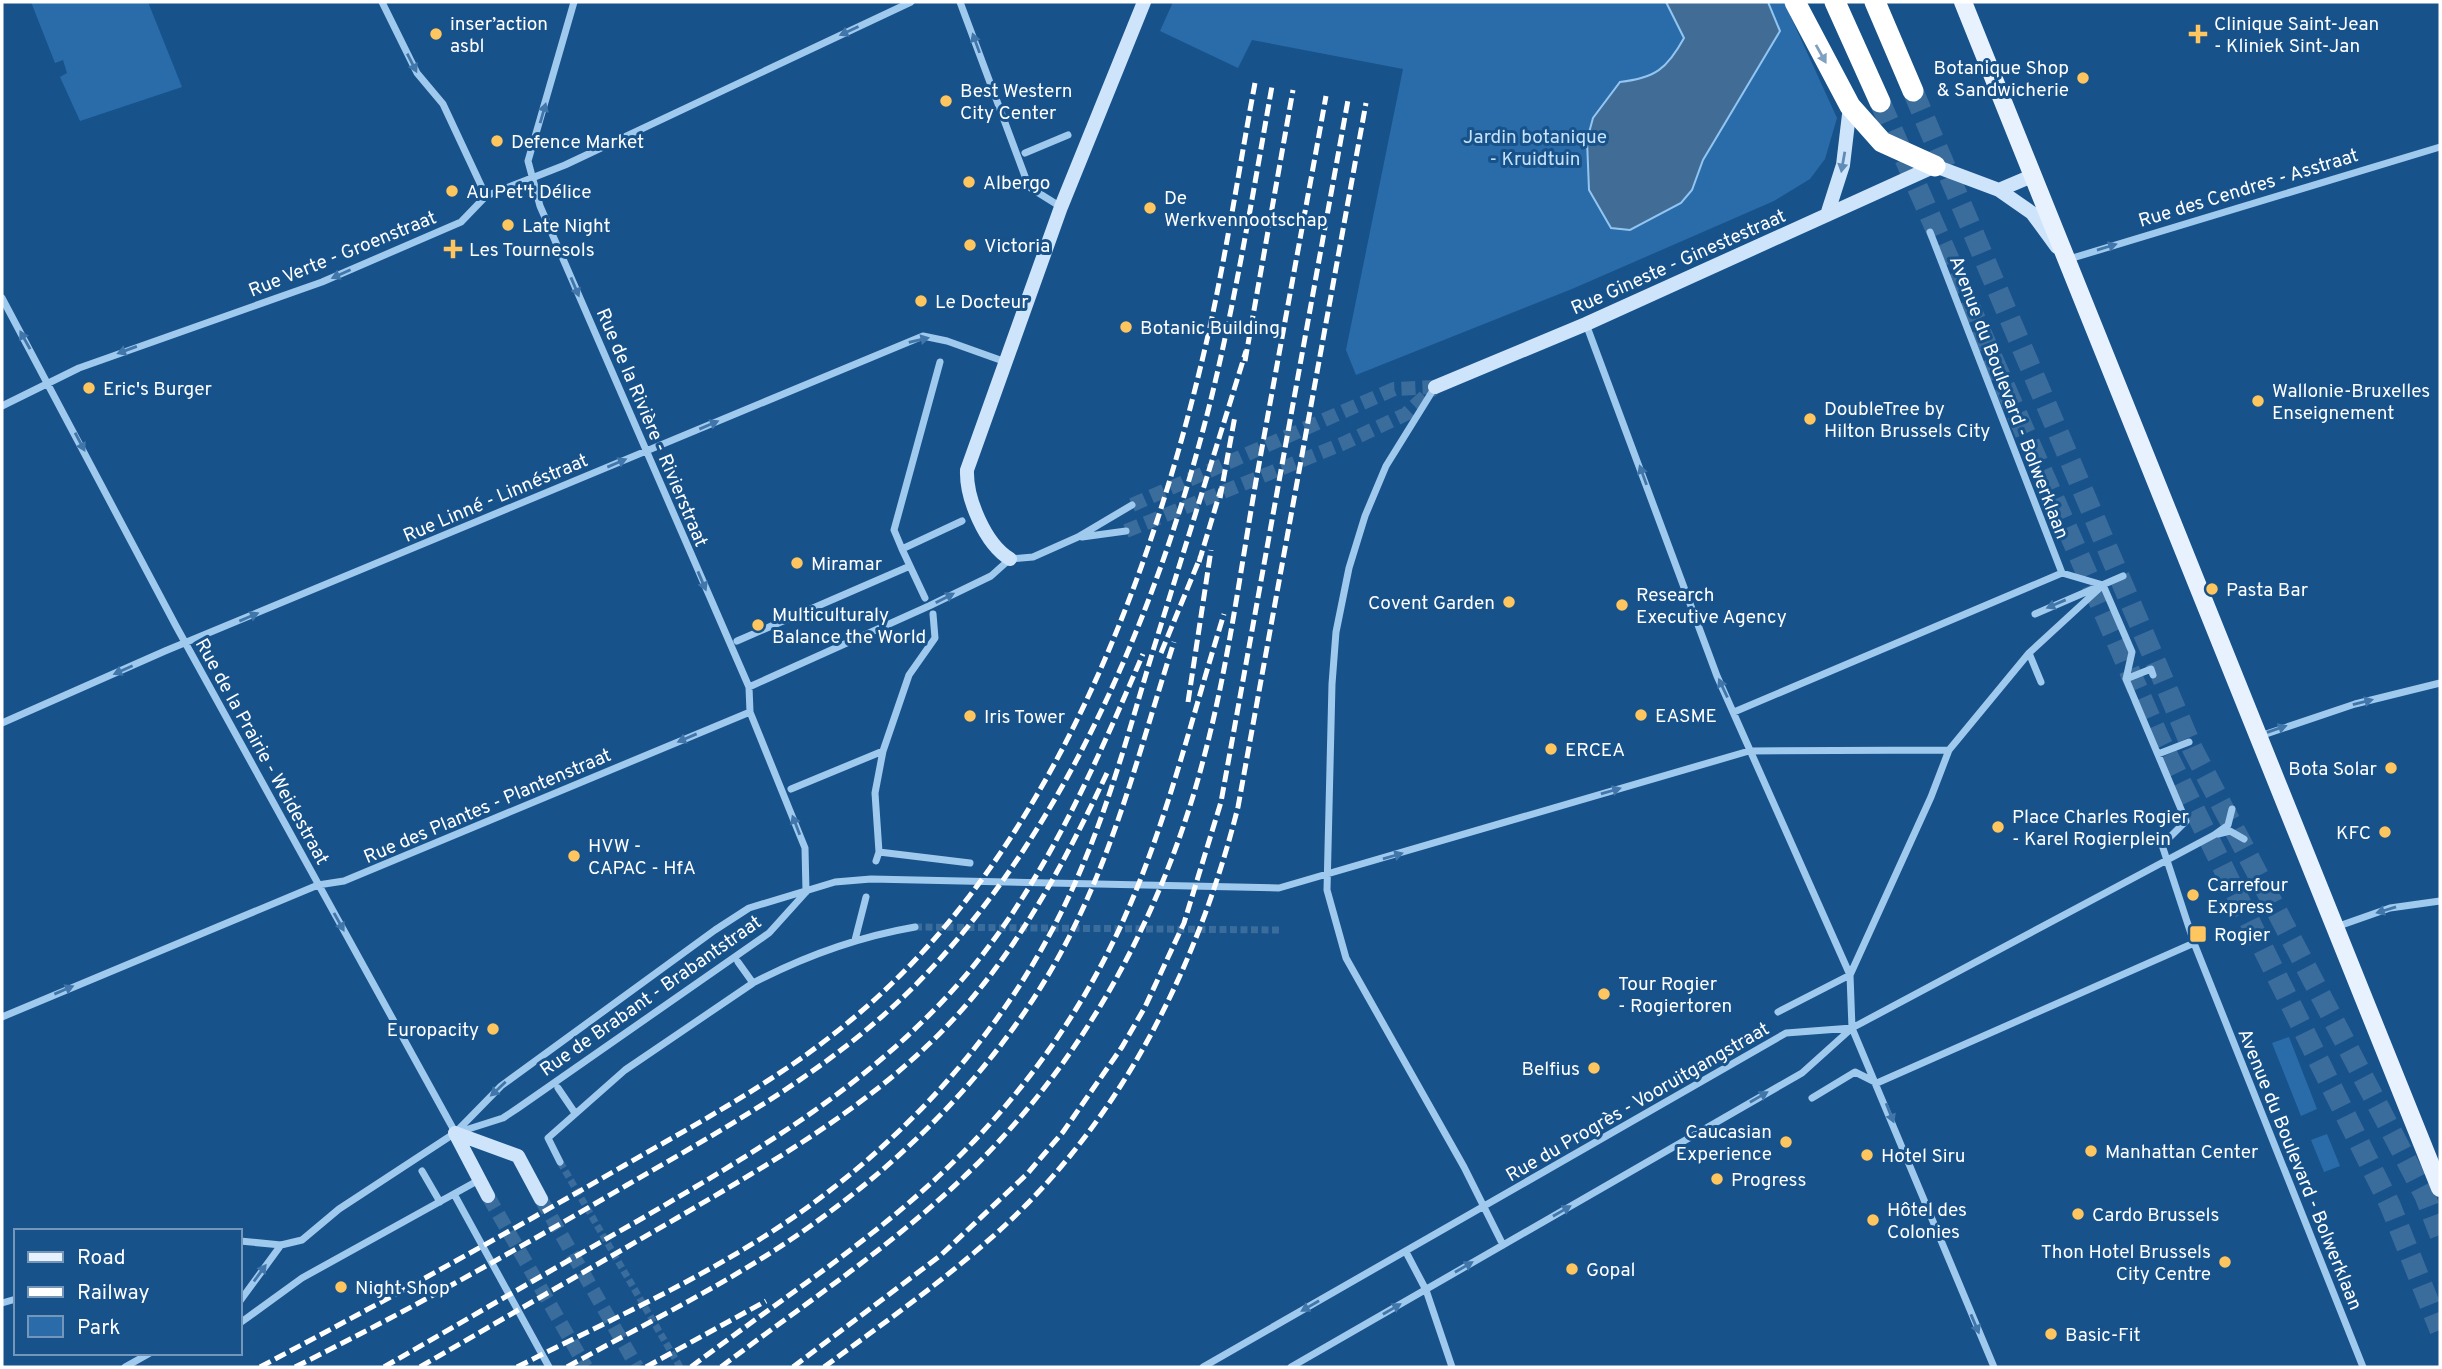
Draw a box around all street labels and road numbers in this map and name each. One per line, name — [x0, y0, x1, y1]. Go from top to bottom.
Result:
street label: Rue des Cendres - Asstraat — [2136, 144, 2361, 234]
street label: Rue Gineste - Ginestestraat — [1568, 205, 1790, 321]
street label: Rue Verte - Groenstraat — [245, 206, 440, 304]
street label: Avenue du Boulevard - Bolwerklaan — [1943, 253, 2073, 543]
street label: Rue de la Rivière - Rivierstraat — [590, 305, 712, 551]
street label: Rue Linné - Linnéstraat — [400, 449, 592, 549]
street label: Rue de la Prairie - Weidestraat — [189, 635, 334, 869]
street label: Rue des Plantes - Plantenstraat — [360, 744, 615, 870]
street label: Rue de Brabant - Brabantstraat — [536, 911, 767, 1082]
street label: Rue du Progrès - Vooruitgangstraat — [1502, 1017, 1774, 1188]
street label: Avenue du Boulevard - Bolwerklaan — [2232, 1025, 2367, 1314]

